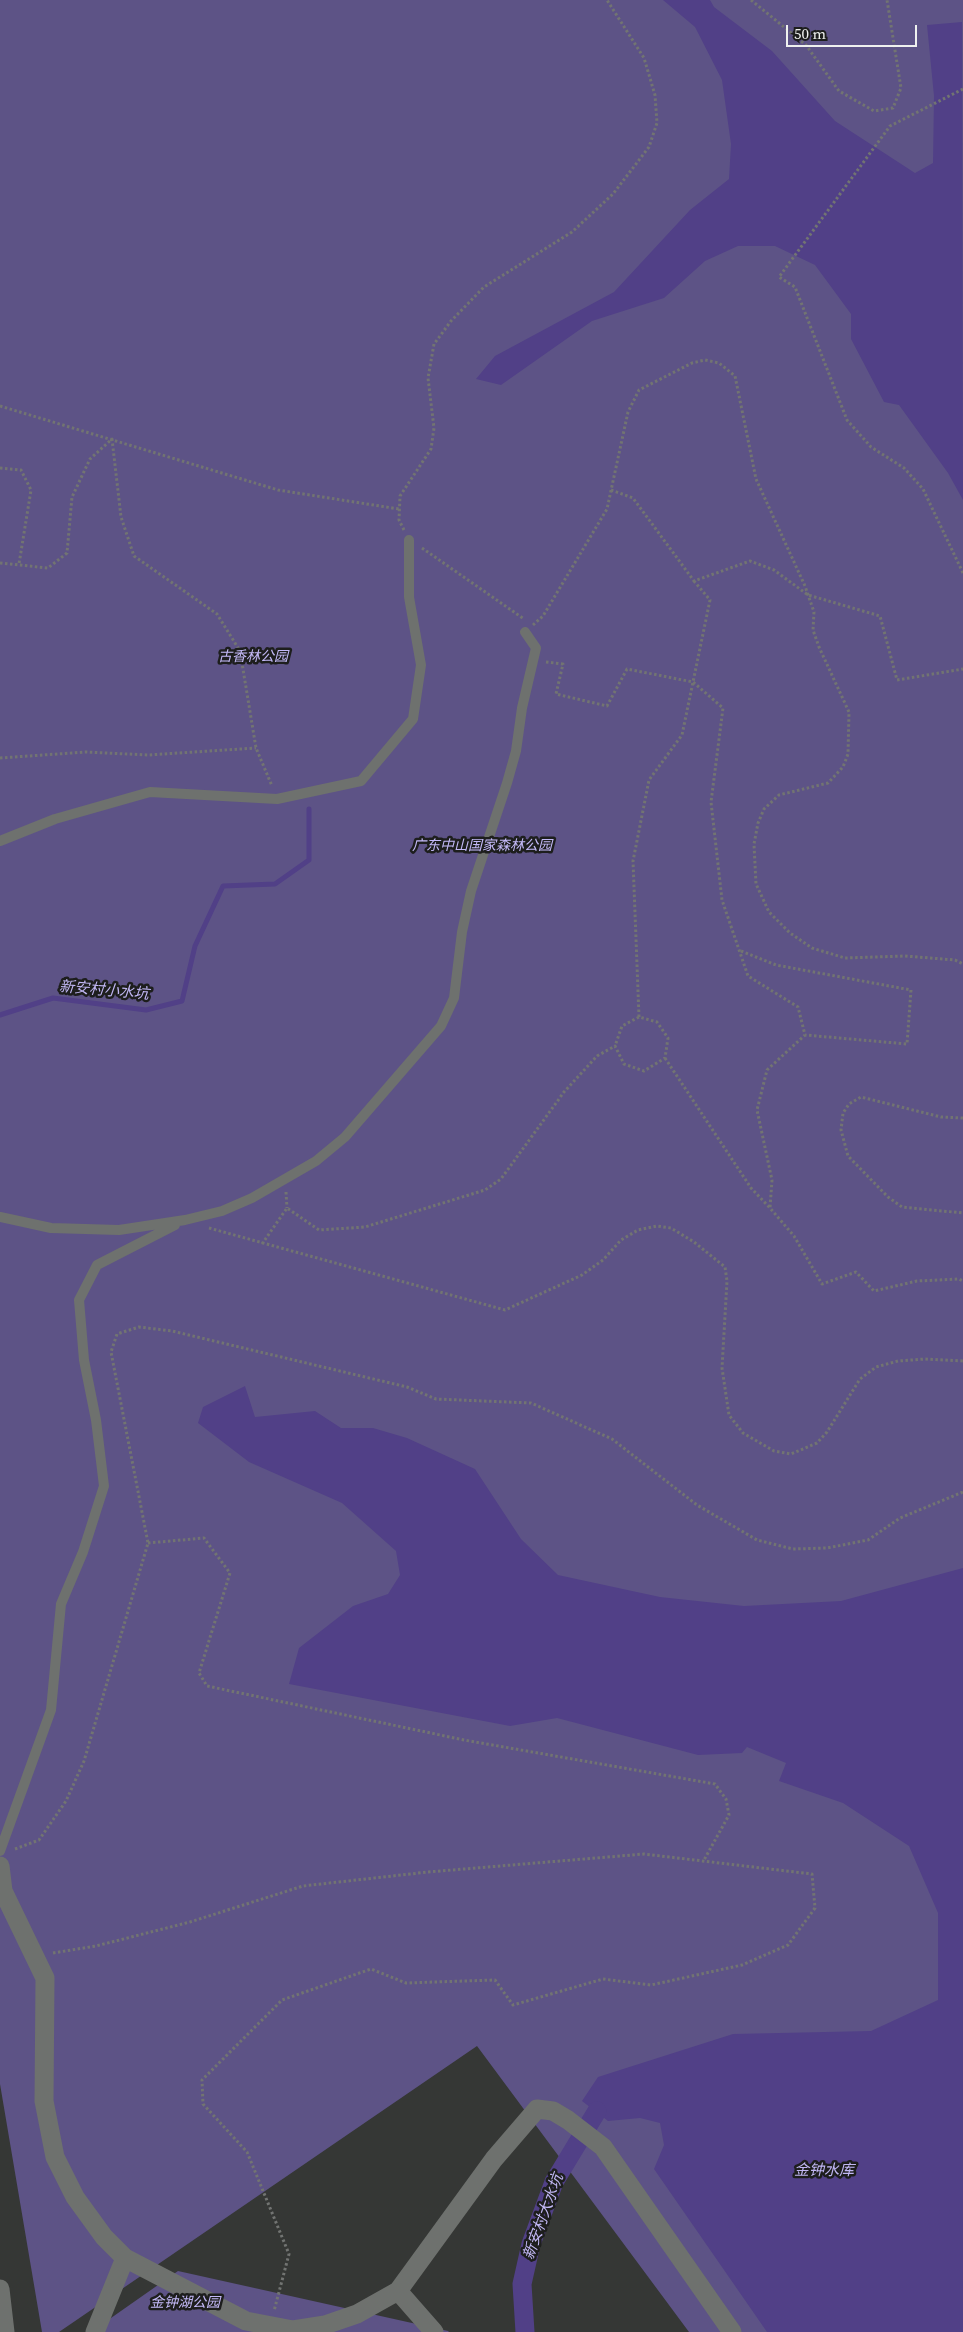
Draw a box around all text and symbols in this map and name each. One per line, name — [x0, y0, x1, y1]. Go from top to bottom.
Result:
scale bar — [788, 15, 919, 47]
text: 50 m — [794, 23, 826, 44]
park label: 古香林公园 — [218, 649, 288, 665]
park label: 广东中山国家森林公园 — [412, 838, 552, 854]
water label: 新安村小水坑 — [58, 978, 150, 1004]
water label: 金钟水库 — [794, 2162, 854, 2180]
water label: 新安村大水坑 — [520, 2172, 568, 2262]
park label: 金钟湖公园 — [150, 2295, 220, 2311]

